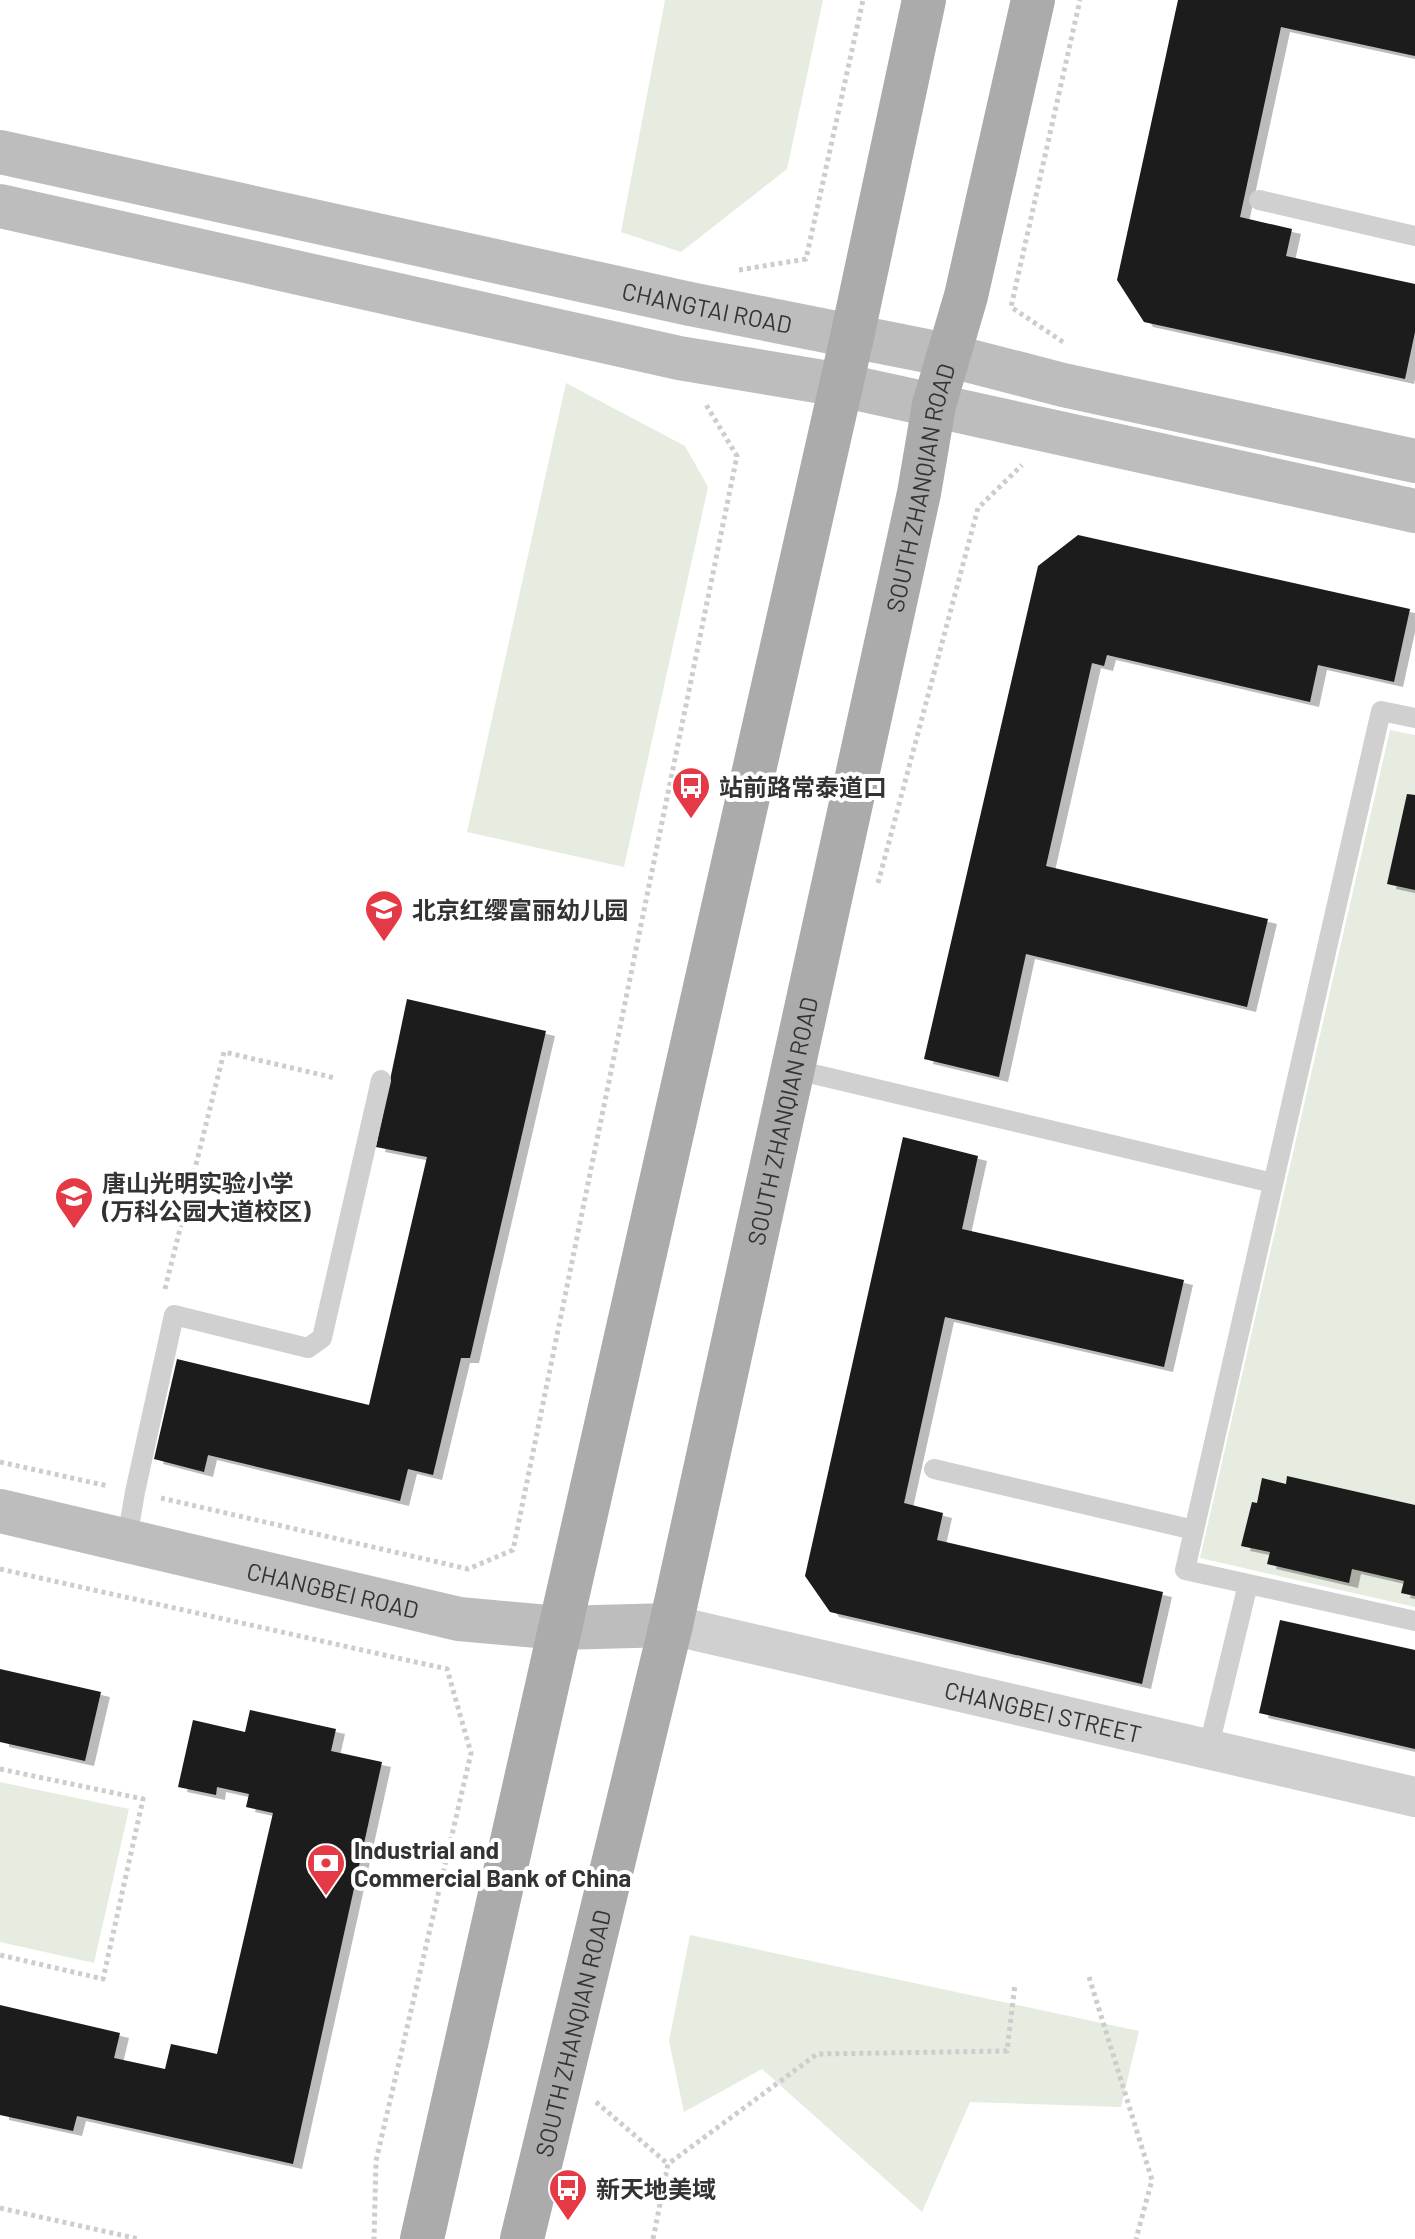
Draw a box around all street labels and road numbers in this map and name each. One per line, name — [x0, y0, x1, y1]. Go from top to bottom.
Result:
street label: CHANGTAI ROAD — [620, 275, 795, 338]
street label: SOUTH ZHANQIAN ROAD — [879, 360, 960, 615]
street label: SOUTH ZHANQIAN ROAD — [740, 994, 823, 1248]
street label: CHANGBEI ROAD — [244, 1555, 422, 1624]
street label: CHANGBEI STREET — [942, 1674, 1144, 1748]
street label: SOUTH ZHANQIAN ROAD — [528, 1906, 616, 2159]

